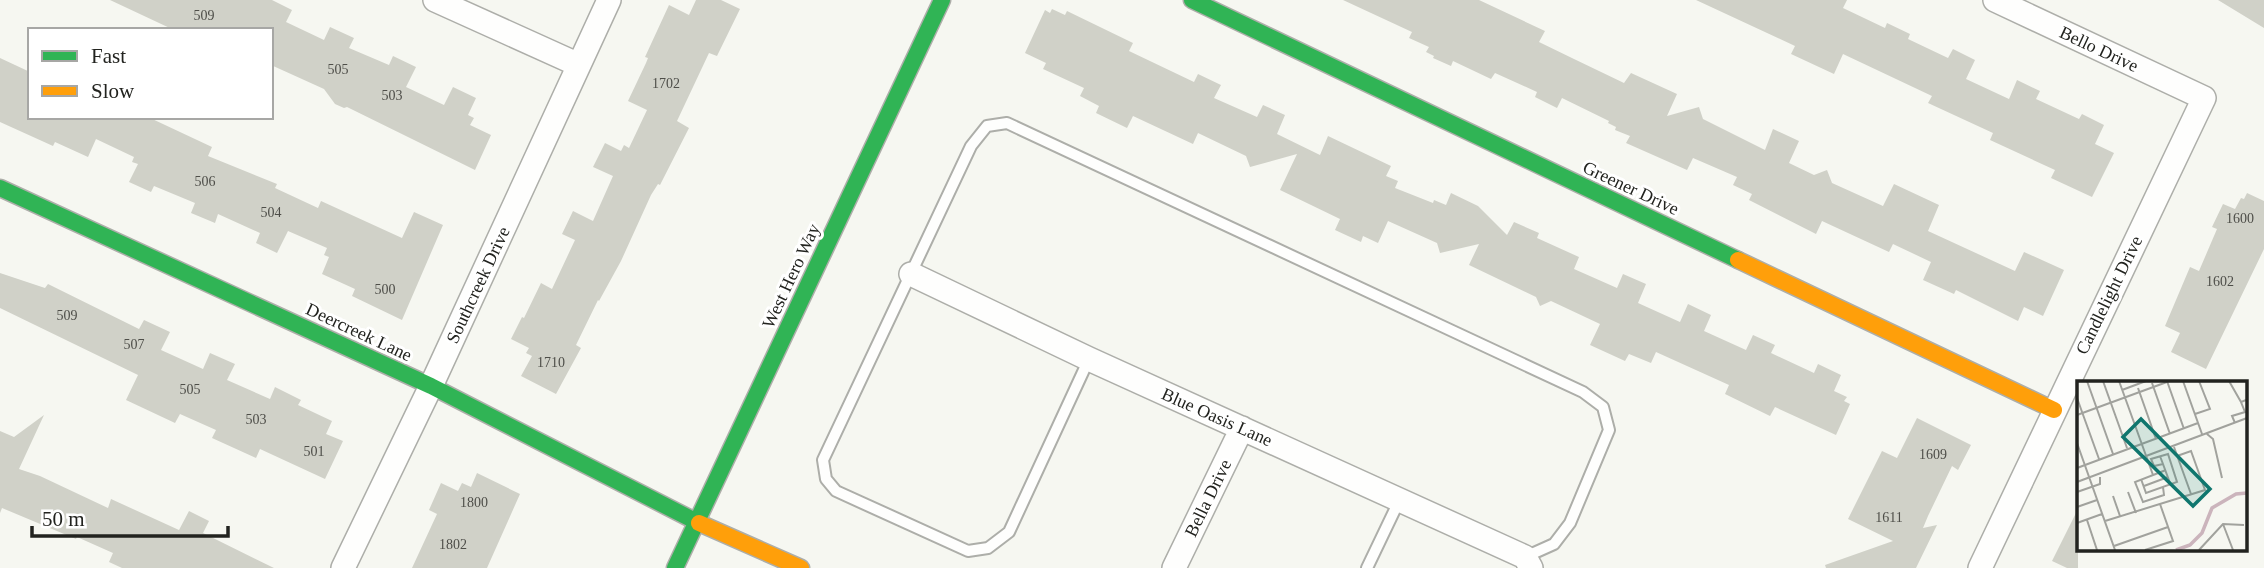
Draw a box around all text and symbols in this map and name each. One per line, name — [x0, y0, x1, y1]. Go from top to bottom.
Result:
house number: 509 — [194, 8, 215, 23]
street label: Bello Drive — [2056, 22, 2142, 76]
legend — [28, 28, 273, 119]
text: Fast — [91, 44, 126, 68]
house number: 505 — [328, 62, 349, 77]
house number: 1702 — [652, 76, 680, 91]
text: Slow — [91, 79, 135, 103]
house number: 503 — [382, 88, 403, 103]
street label: Greener Drive — [1580, 157, 1682, 219]
house number: 506 — [195, 174, 216, 189]
house number: 504 — [261, 205, 282, 220]
house number: 1600 — [2226, 211, 2254, 226]
street label: West Hero Way — [758, 221, 824, 331]
street label: Southcreek Drive — [442, 223, 514, 347]
street label: Candlelight Drive — [2072, 232, 2146, 358]
house number: 1602 — [2206, 274, 2234, 289]
house number: 500 — [375, 282, 396, 297]
street label: Deercreek Lane — [303, 299, 415, 365]
house number: 509 — [57, 308, 78, 323]
house number: 507 — [124, 337, 145, 352]
house number: 1710 — [537, 355, 565, 370]
inset map — [2077, 381, 2246, 550]
house number: 505 — [180, 382, 201, 397]
street label: Blue Oasis Lane — [1159, 384, 1275, 450]
house number: 503 — [246, 412, 267, 427]
house number: 501 — [304, 444, 325, 459]
house number: 1609 — [1919, 447, 1947, 462]
street label: Bella Drive — [1181, 456, 1235, 540]
scale bar — [32, 494, 228, 538]
house number: 1800 — [460, 495, 488, 510]
text: 50 m — [42, 507, 85, 531]
house number: 1611 — [1875, 510, 1903, 525]
house number: 1802 — [439, 537, 467, 552]

